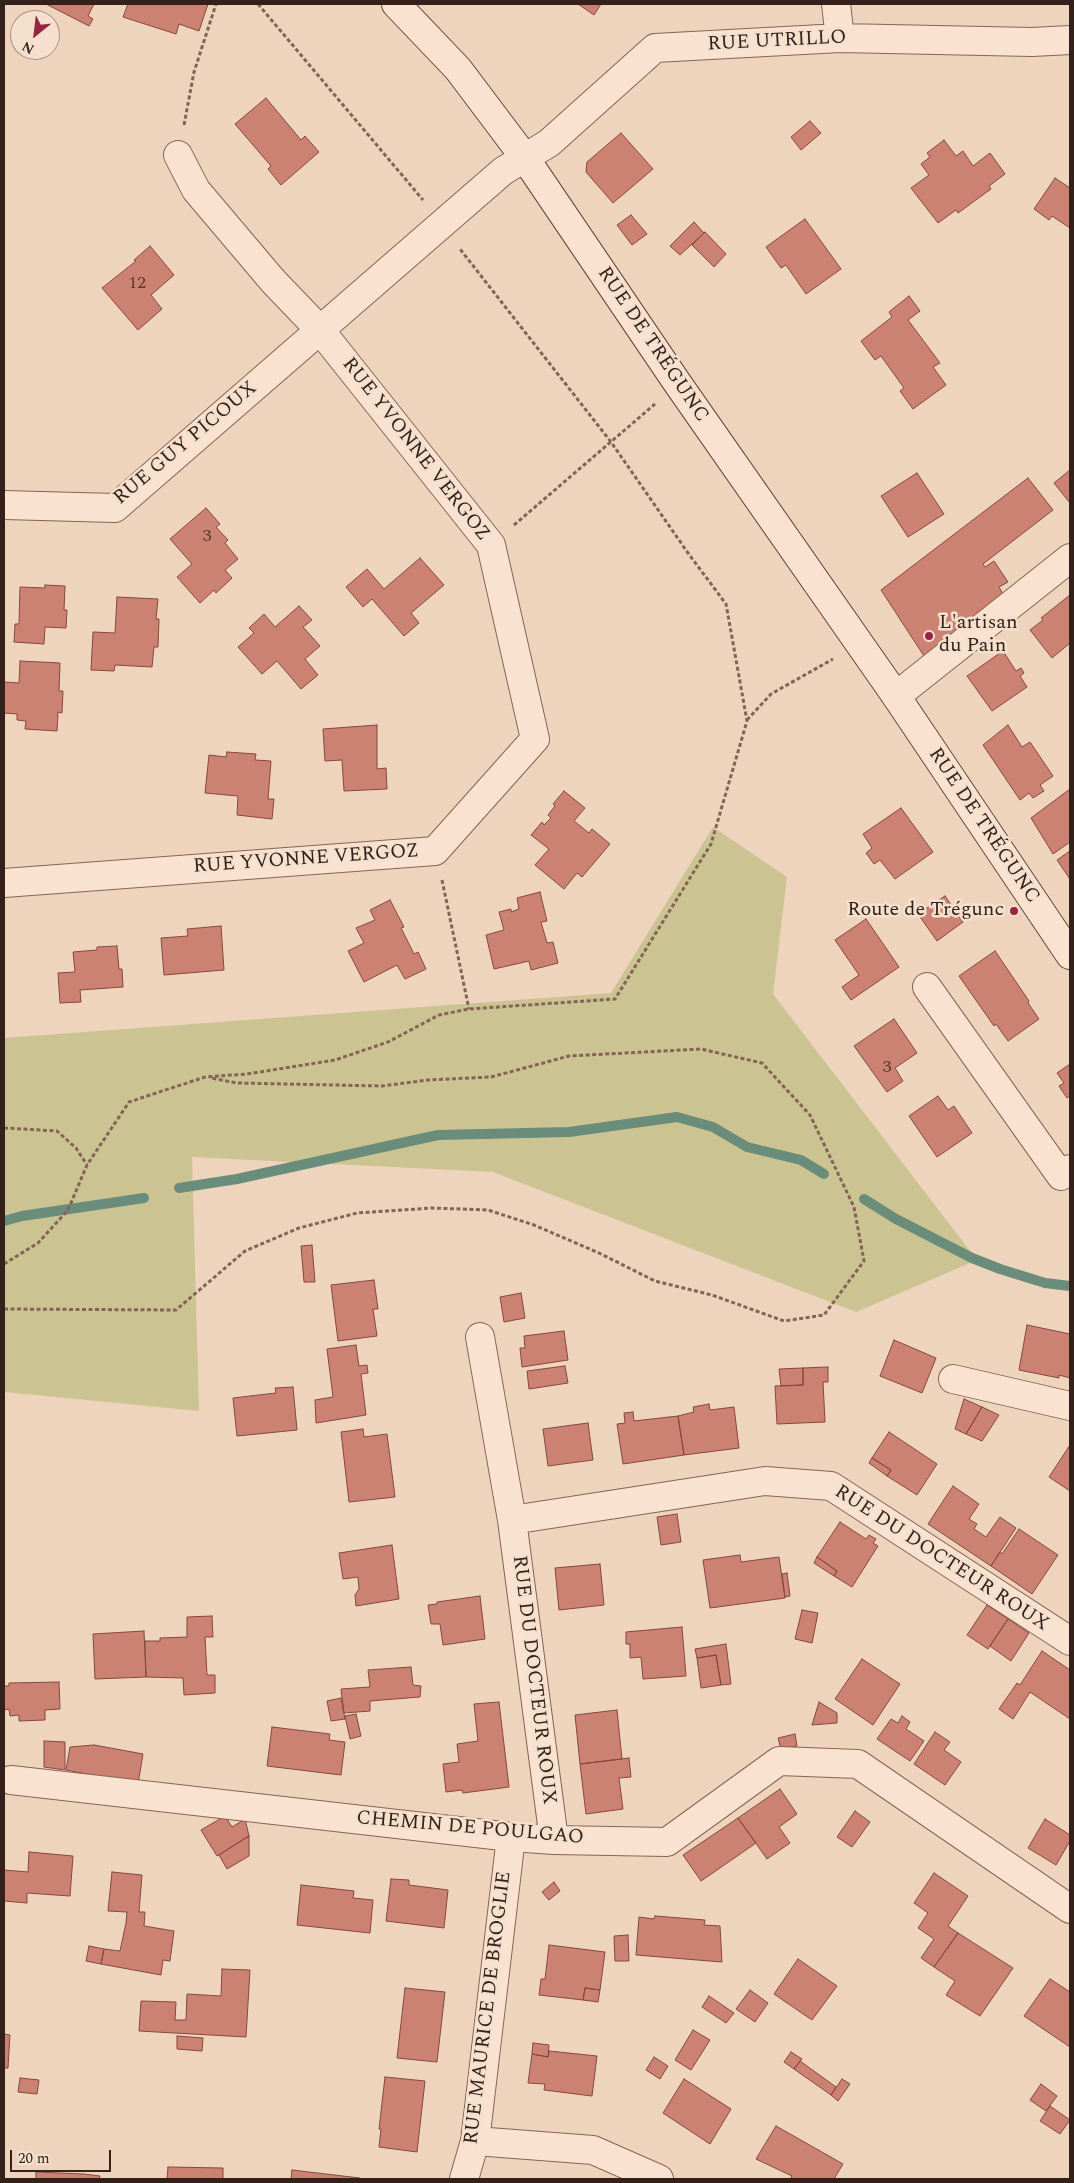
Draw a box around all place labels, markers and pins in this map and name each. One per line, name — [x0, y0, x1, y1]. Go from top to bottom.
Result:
place label: L'artisan du Pain — [939, 612, 1018, 659]
marker: L'artisan du Pain — [923, 630, 935, 642]
place label: Route de Trégunc — [847, 899, 1004, 923]
marker: Route de Trégunc — [1008, 905, 1020, 917]

